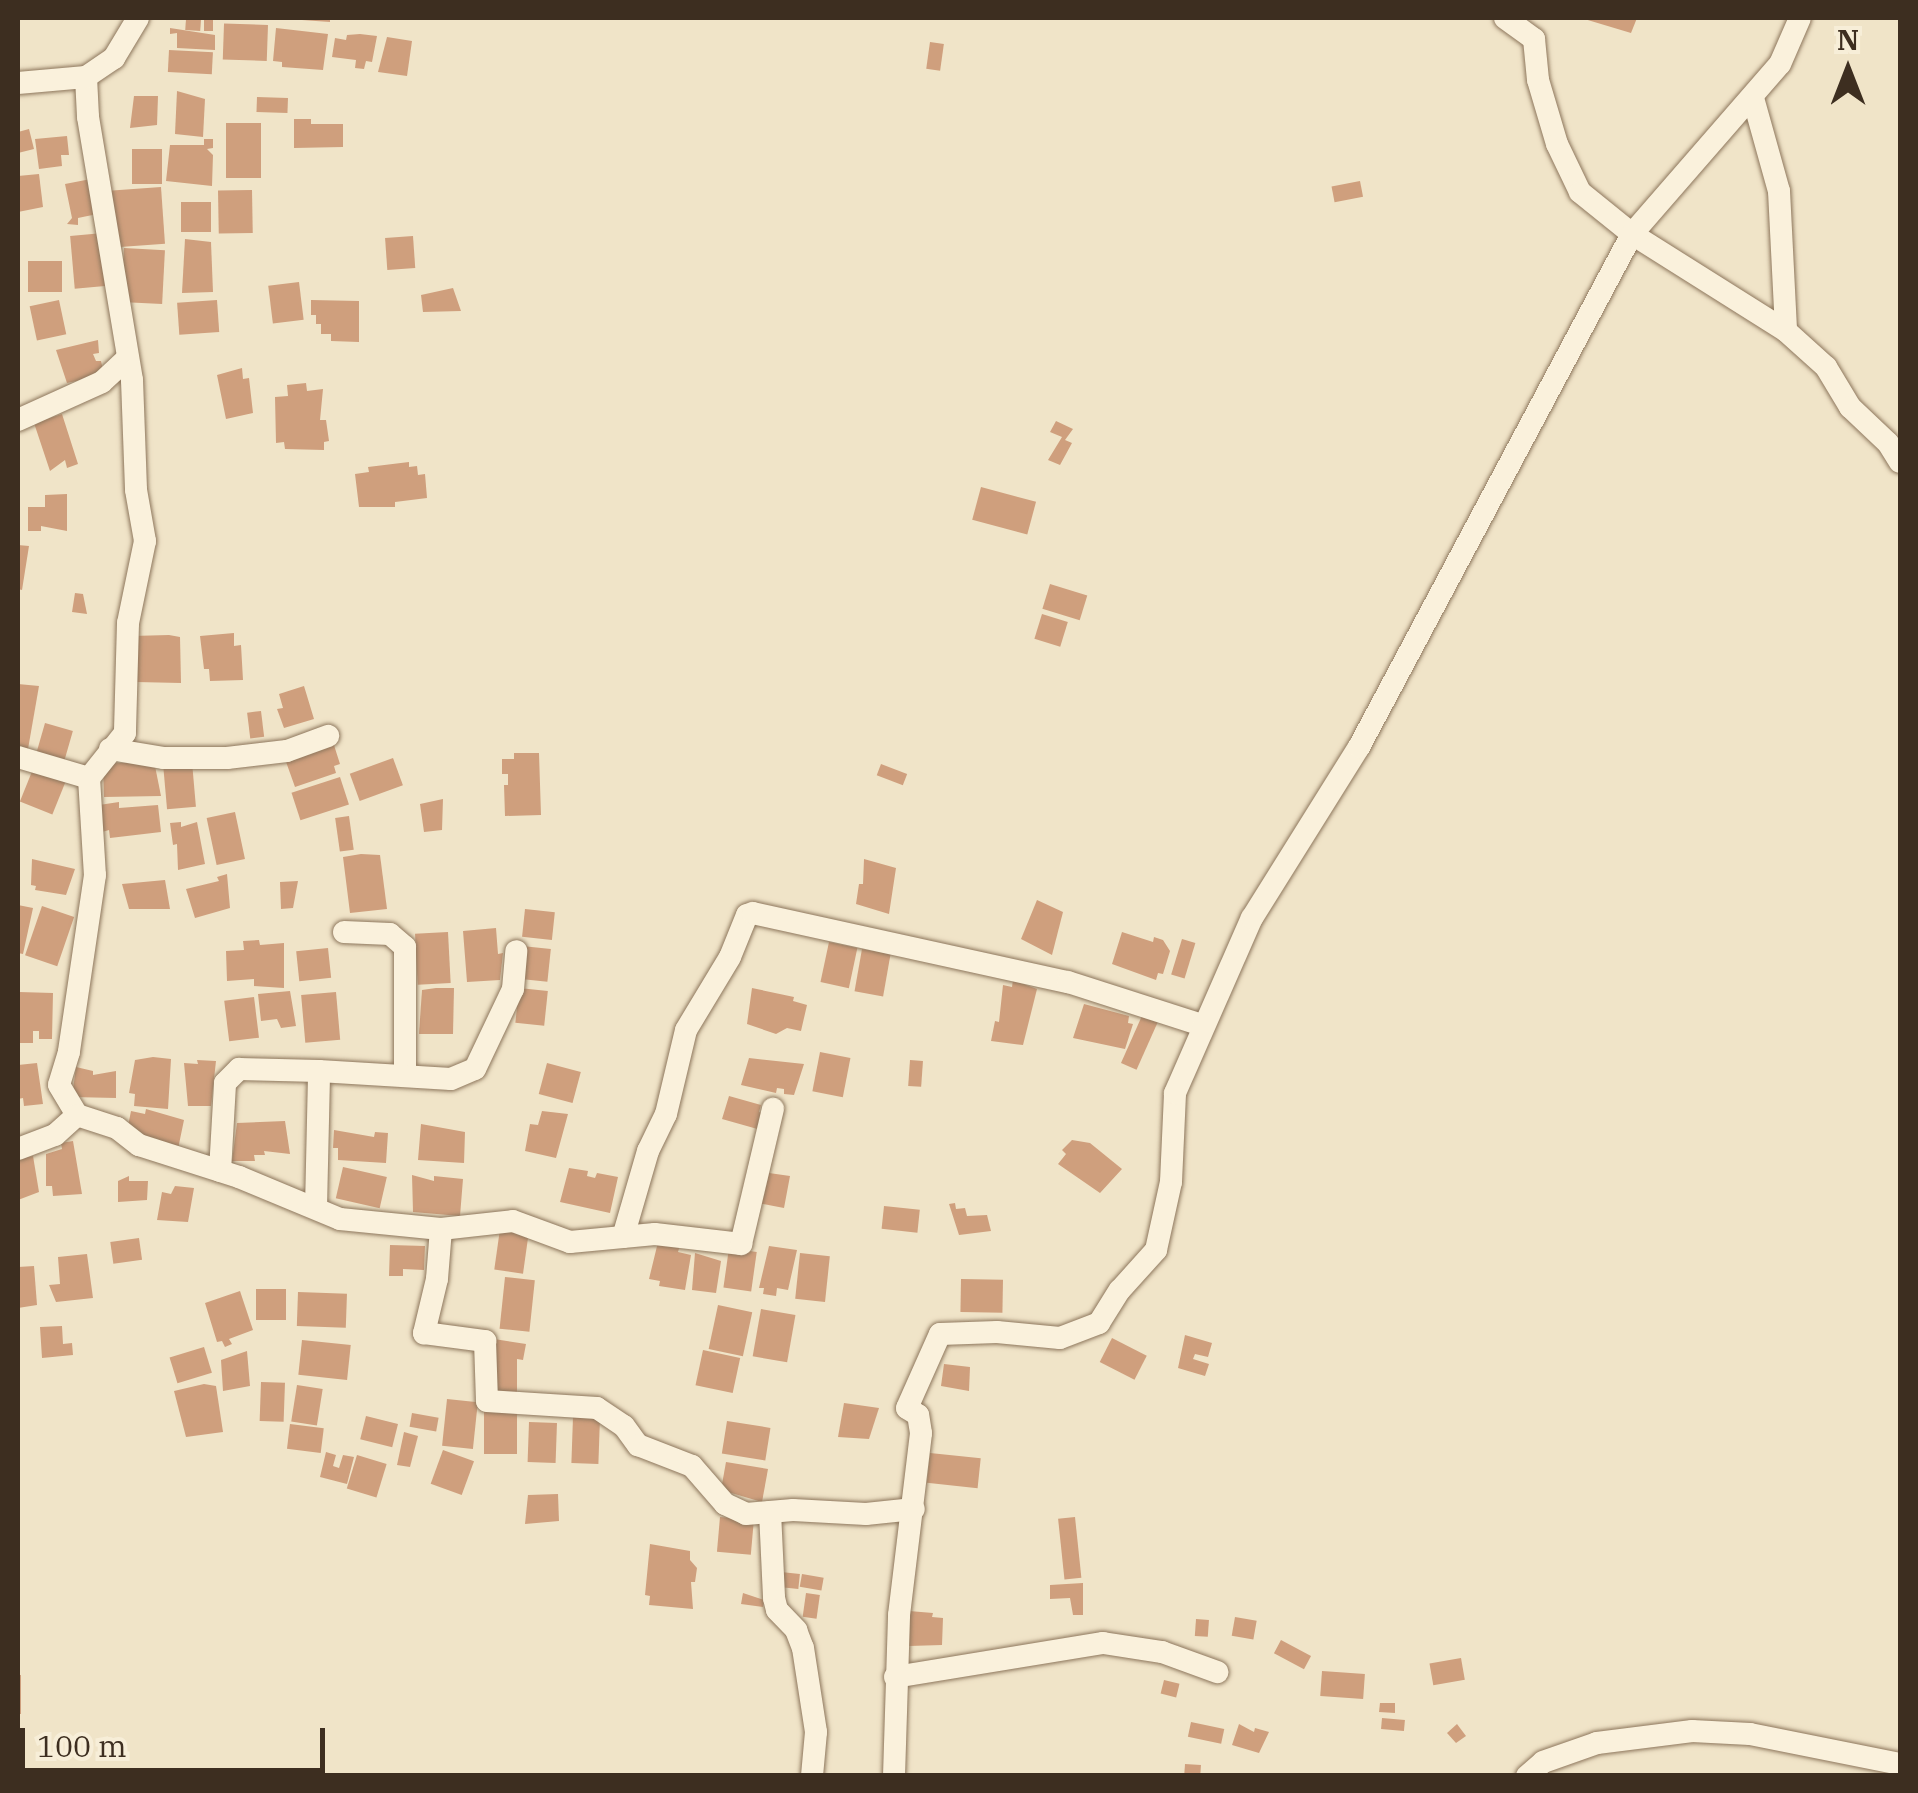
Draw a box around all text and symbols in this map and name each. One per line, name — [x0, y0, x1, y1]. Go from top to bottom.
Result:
north arrow — [1798, 20, 1898, 120]
text: N — [1837, 21, 1859, 58]
scale bar — [25, 1708, 330, 1770]
text: 100 m — [37, 1726, 127, 1765]

